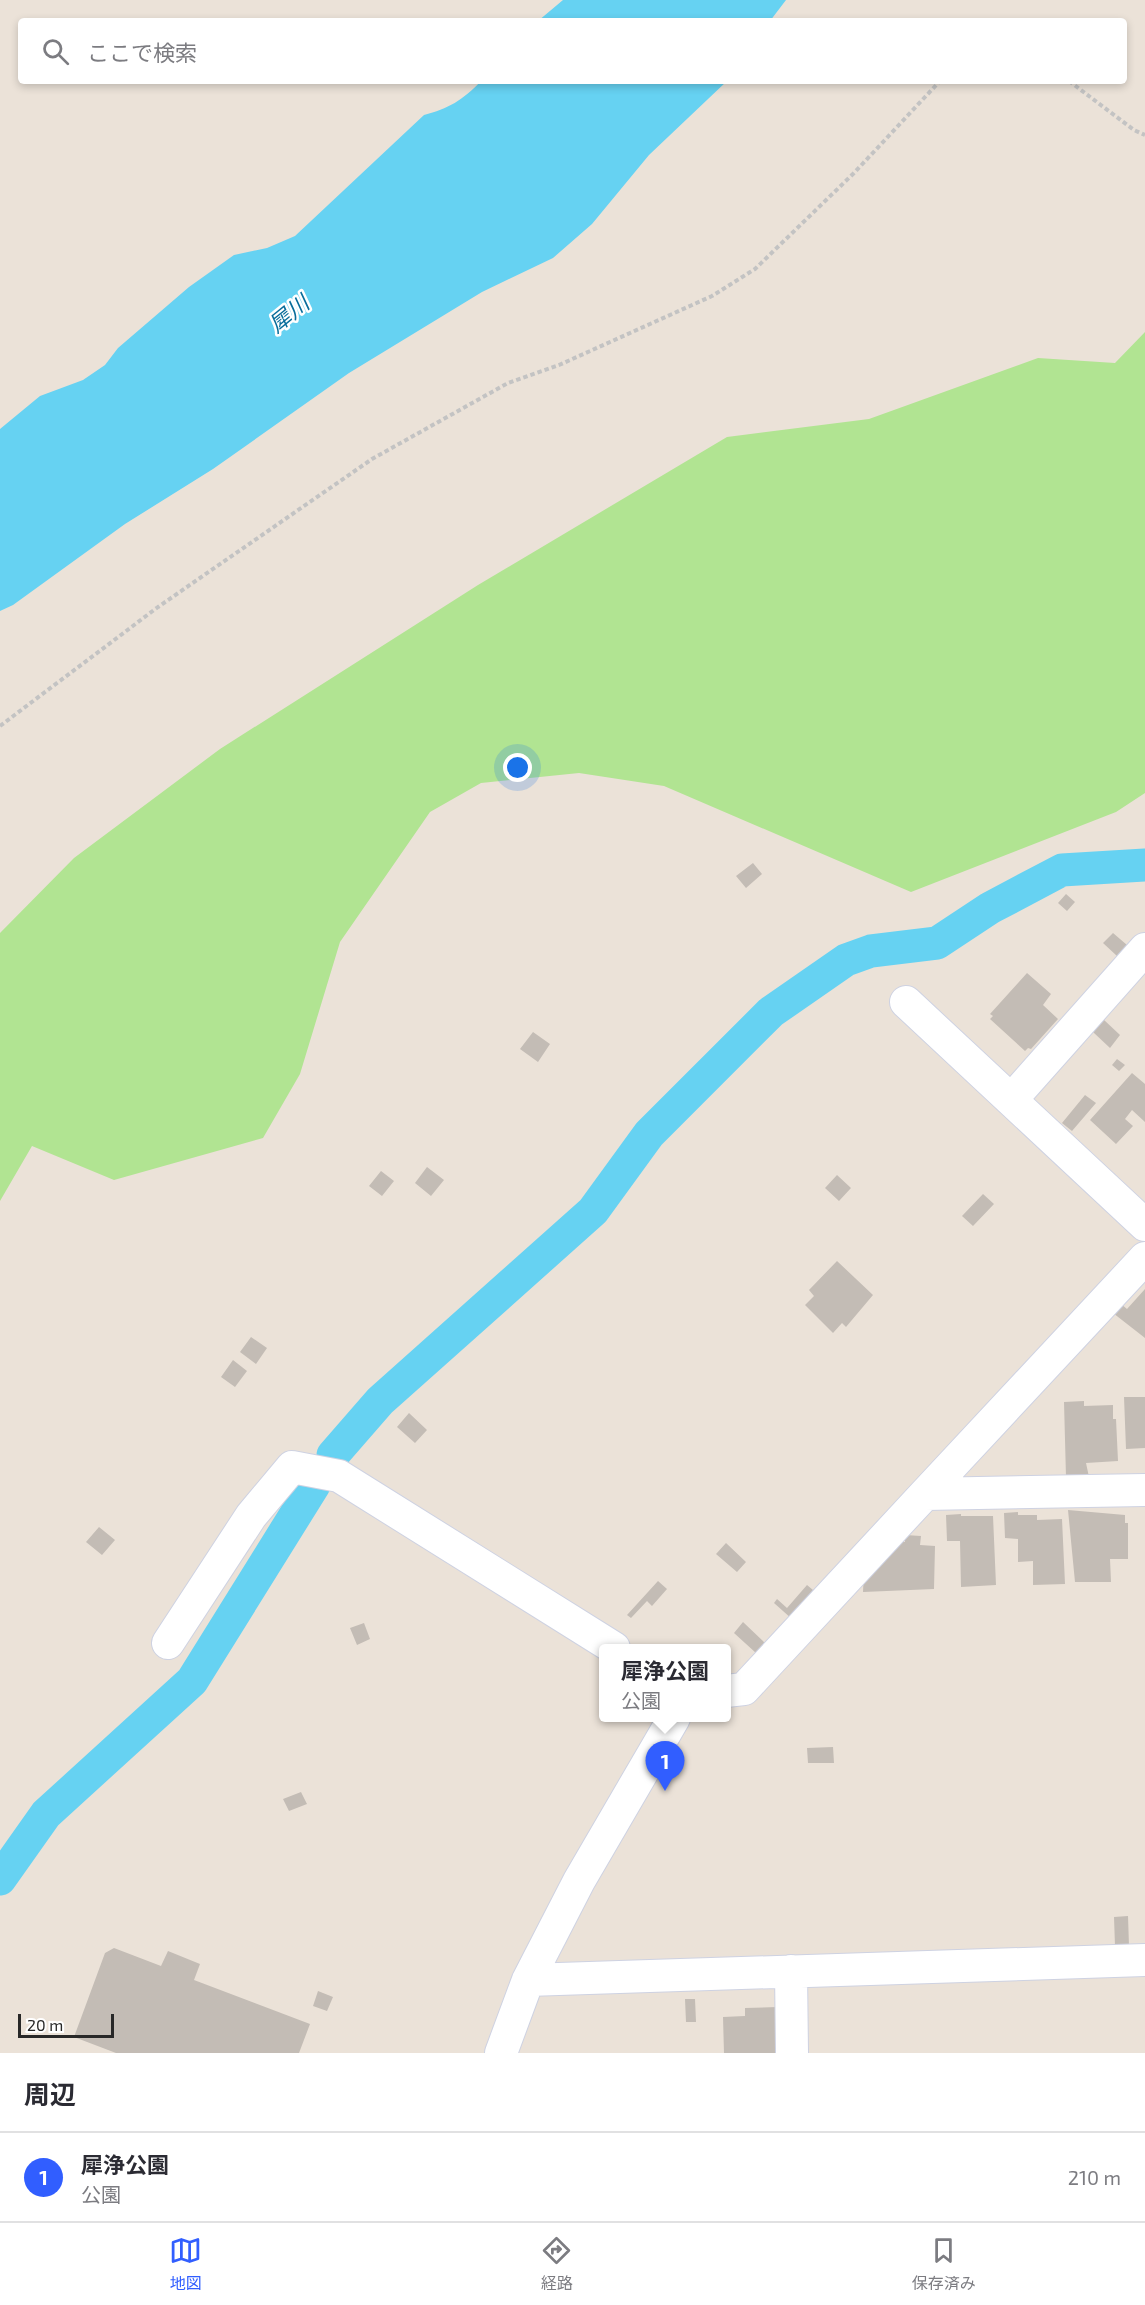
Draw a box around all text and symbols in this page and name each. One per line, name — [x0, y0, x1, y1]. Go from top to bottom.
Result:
search box — [18, 18, 1127, 84]
icon: search — [39, 35, 72, 68]
text: ここで検索 — [87, 39, 197, 65]
water label: 犀川 — [263, 288, 315, 337]
your location — [503, 753, 532, 782]
popup — [599, 1644, 731, 1722]
text: 犀浄公園 — [621, 1657, 709, 1683]
text: 公園 — [621, 1688, 661, 1712]
pin: 1 — [646, 1742, 684, 1791]
scale bar — [18, 2011, 114, 2038]
text: 20 m — [27, 2015, 63, 2034]
text: 周辺 — [24, 2078, 76, 2109]
text: 犀浄公園 — [81, 2151, 169, 2177]
text: 1 — [39, 2165, 48, 2189]
text: 210 m — [1068, 2165, 1121, 2189]
text: 公園 — [81, 2182, 121, 2206]
tab: 地図 — [169, 2234, 202, 2294]
tab: 経路 — [540, 2234, 573, 2294]
tab: 保存済み — [912, 2234, 976, 2294]

